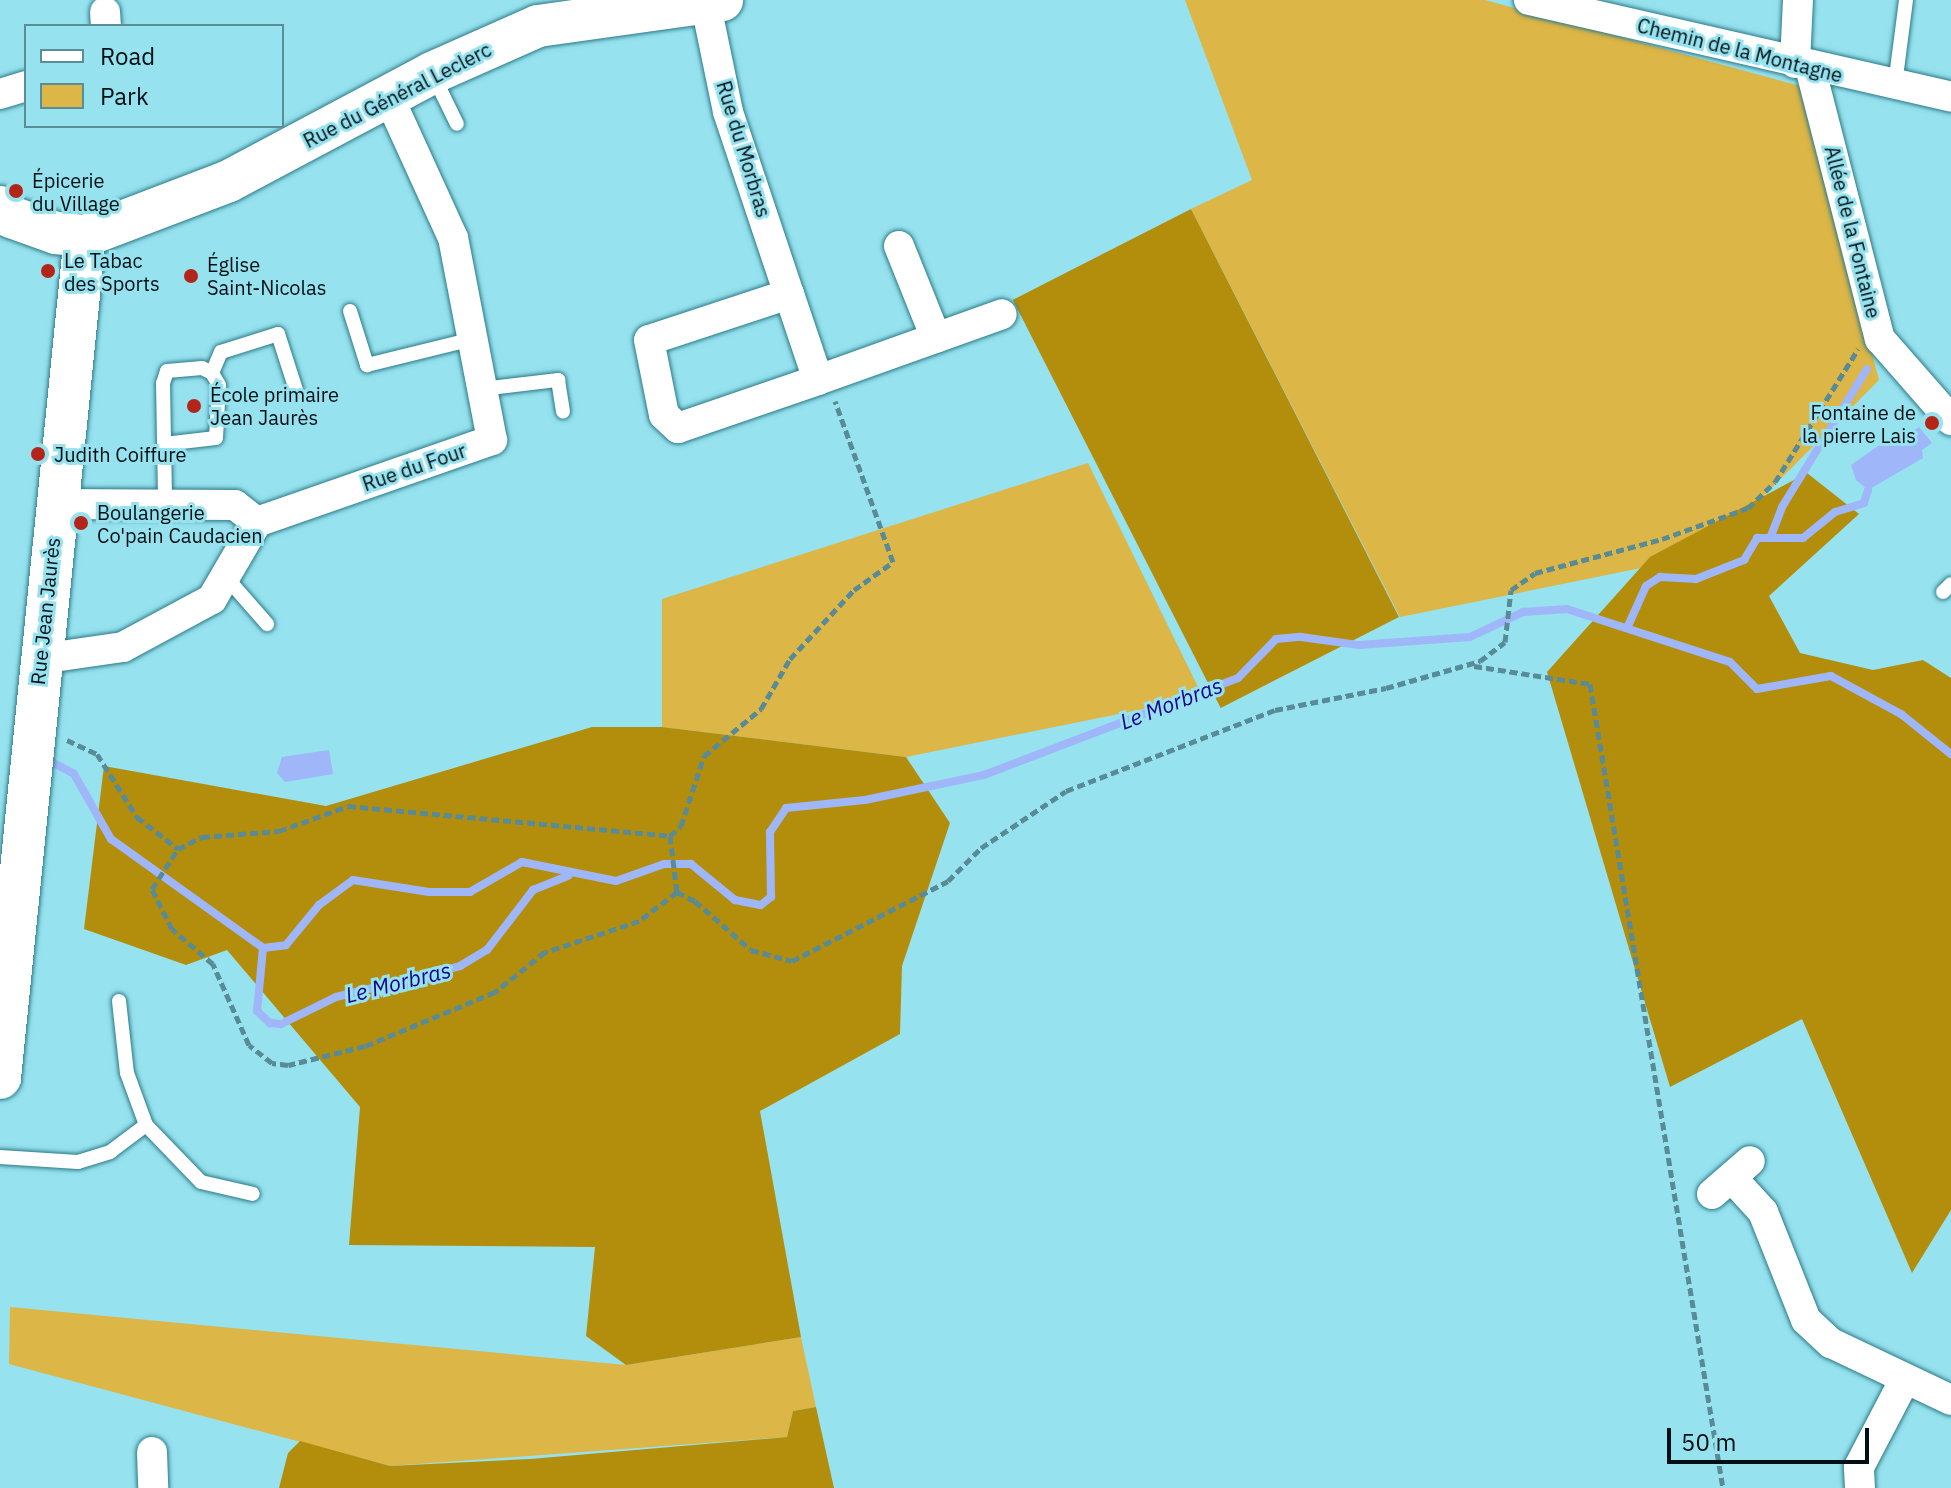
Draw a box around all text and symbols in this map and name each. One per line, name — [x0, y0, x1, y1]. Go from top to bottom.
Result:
street label: Chemin de la Montagne — [1635, 13, 1845, 87]
legend — [24, 24, 284, 128]
street label: Rue du Général Leclerc — [299, 37, 495, 153]
text: Road — [100, 40, 155, 72]
street label: Rue du Morbras — [712, 78, 776, 220]
text: Park — [100, 80, 149, 112]
street label: Allée de la Fontaine — [1820, 143, 1886, 321]
place label: Épicerie du Village — [32, 168, 120, 215]
marker: Épicerie du Village — [7, 182, 25, 200]
place label: Le Tabac des Sports — [64, 248, 160, 295]
place label: Église Saint-Nicolas — [207, 252, 326, 299]
marker: Le Tabac des Sports — [39, 262, 57, 280]
marker: Église Saint-Nicolas — [182, 267, 200, 285]
place label: École primaire Jean Jaurès — [210, 382, 339, 429]
marker: École primaire Jean Jaurès — [185, 397, 203, 415]
place label: Fontaine de la pierre Lais — [1802, 400, 1916, 447]
marker: Fontaine de la pierre Lais — [1923, 414, 1941, 432]
street label: Rue du Four — [359, 438, 469, 496]
place label: Judith Coiffure — [54, 442, 186, 466]
marker: Judith Coiffure — [29, 445, 47, 463]
place label: Boulangerie Co'pain Caudacien — [97, 500, 263, 547]
marker: Boulangerie Co'pain Caudacien — [72, 514, 90, 532]
street label: Rue Jean Jaurès — [25, 536, 65, 686]
water label: Le Morbras — [1116, 671, 1226, 735]
water label: Le Morbras — [343, 956, 453, 1008]
scale bar — [1671, 1412, 1873, 1462]
text: 50 m — [1681, 1426, 1736, 1458]

